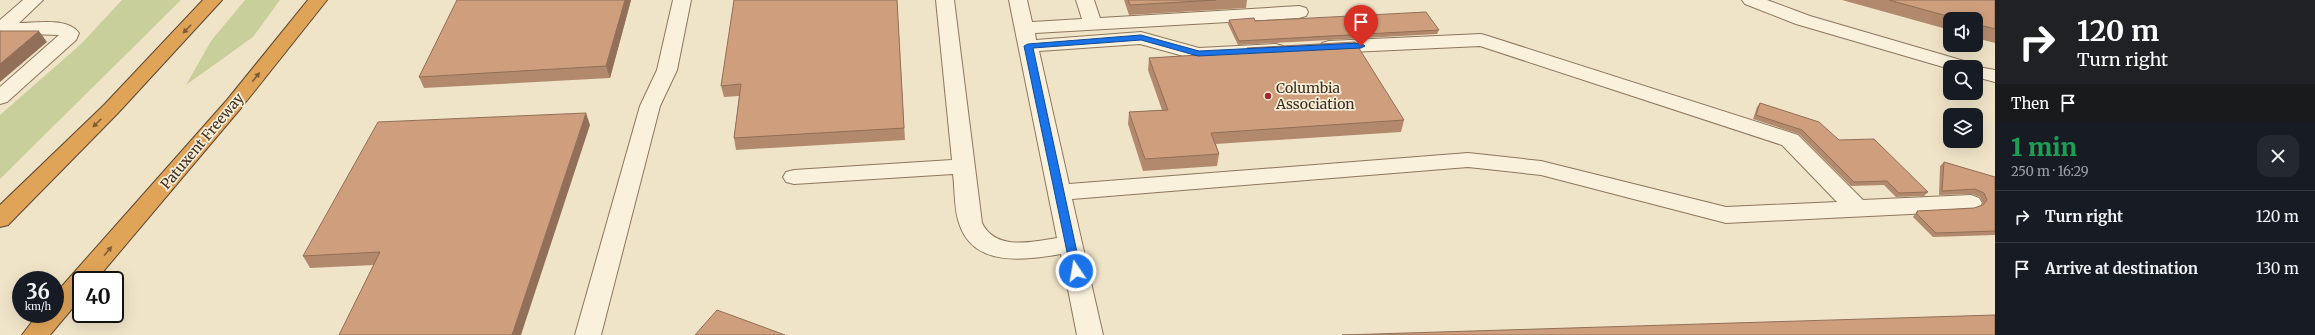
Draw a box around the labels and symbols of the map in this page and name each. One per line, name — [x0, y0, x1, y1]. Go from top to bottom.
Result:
pin — [1344, 5, 1378, 46]
one-way arrow — [182, 24, 192, 34]
one-way arrow — [251, 72, 260, 83]
place label: Columbia Association — [1275, 79, 1355, 113]
street label: Patuxent Freeway — [157, 89, 248, 193]
marker: Columbia Association — [1263, 91, 1273, 101]
one-way arrow — [92, 118, 102, 128]
one-way arrow — [103, 245, 112, 256]
position arrow — [1055, 250, 1097, 292]
speed limit sign: 40 — [72, 271, 124, 323]

